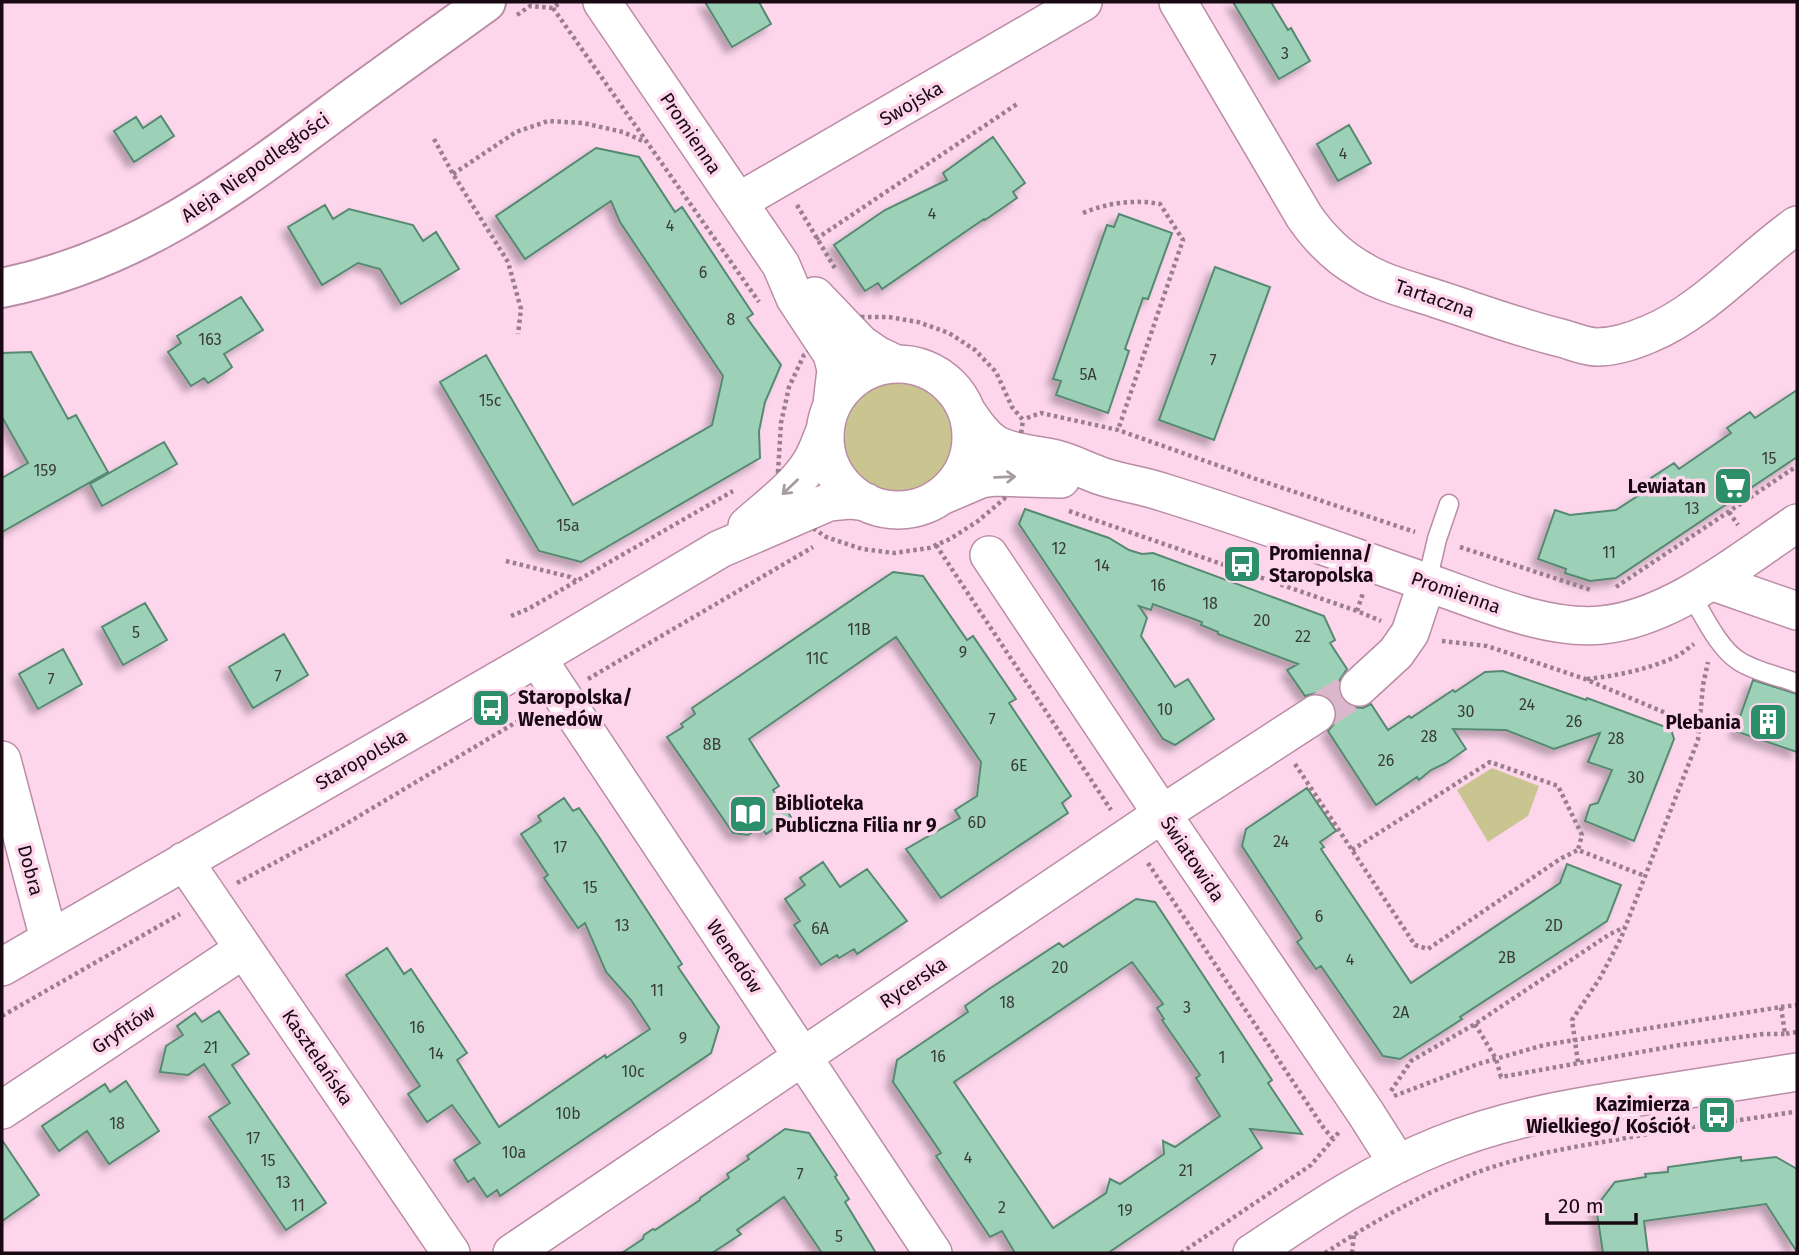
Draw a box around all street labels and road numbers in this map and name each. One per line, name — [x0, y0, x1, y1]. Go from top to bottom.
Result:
street label: Swojska — [876, 76, 947, 131]
street label: Promienna — [655, 88, 726, 178]
street label: Aleja Niepodległości — [177, 108, 334, 227]
street label: Tartaczna — [1392, 274, 1478, 323]
street label: Promienna — [1408, 566, 1504, 619]
street label: Staropolska — [311, 724, 411, 795]
street label: Światowida — [1156, 812, 1230, 906]
street label: Dobra — [13, 842, 48, 898]
street label: Wenedów — [702, 915, 768, 998]
street label: Rycerska — [876, 952, 951, 1013]
street label: Gryfitów — [87, 1000, 159, 1059]
street label: Kasztelańska — [277, 1005, 358, 1110]

